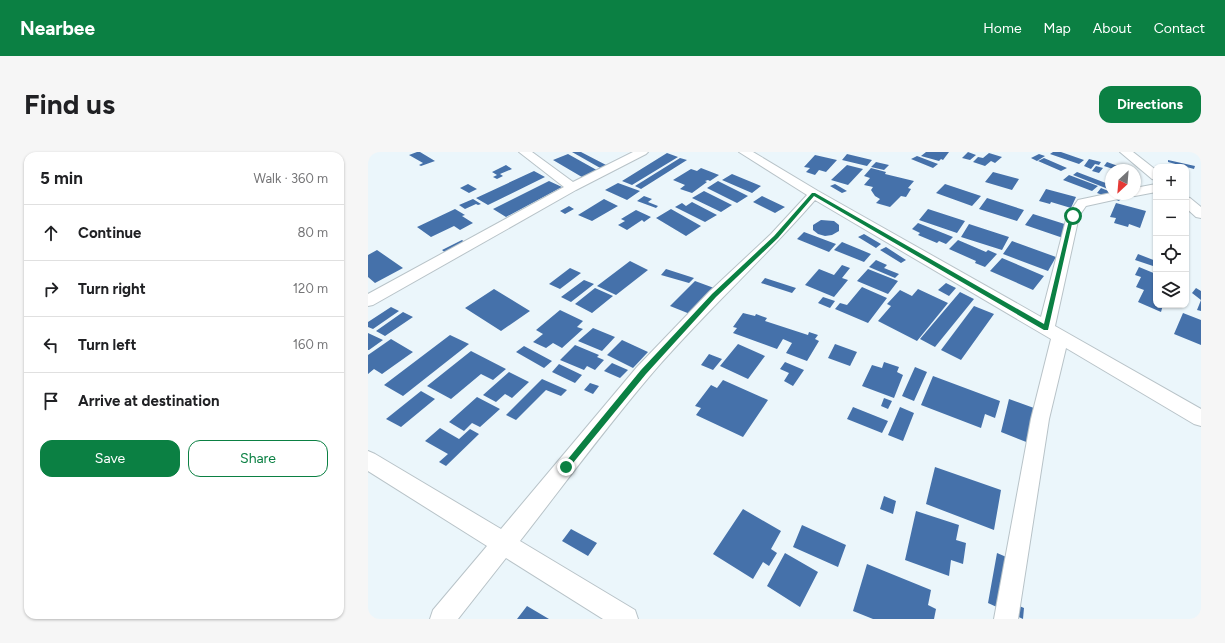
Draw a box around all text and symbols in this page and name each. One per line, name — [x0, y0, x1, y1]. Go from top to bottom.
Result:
text: Nearbee — [20, 17, 95, 40]
text: Home — [983, 20, 1022, 37]
text: Map — [1044, 20, 1071, 37]
text: About — [1093, 20, 1132, 37]
text: Contact — [1154, 20, 1205, 37]
button: Directions — [1099, 86, 1201, 123]
text: Find us — [24, 87, 115, 121]
north arrow — [1105, 164, 1141, 200]
map controls — [1153, 164, 1189, 308]
button: + — [1153, 164, 1189, 200]
text: 5 min — [40, 168, 83, 188]
text: Walk · 360 m — [253, 171, 328, 186]
button: − — [1153, 200, 1189, 236]
route start — [1064, 207, 1082, 225]
icon: ahead — [40, 222, 62, 244]
text: Continue — [78, 224, 141, 242]
text: 80 m — [297, 225, 328, 240]
button: locate — [1153, 236, 1189, 272]
button: layers — [1153, 272, 1189, 308]
icon: right — [40, 278, 62, 300]
text: Turn right — [78, 280, 146, 298]
text: 120 m — [293, 281, 328, 296]
icon: left — [40, 334, 62, 356]
text: Turn left — [78, 336, 136, 354]
text: 160 m — [293, 337, 328, 352]
icon: arrive — [40, 390, 62, 412]
text: Arrive at destination — [78, 392, 219, 410]
button: Save — [40, 440, 180, 477]
button: Share — [188, 440, 328, 477]
route end — [557, 458, 575, 476]

